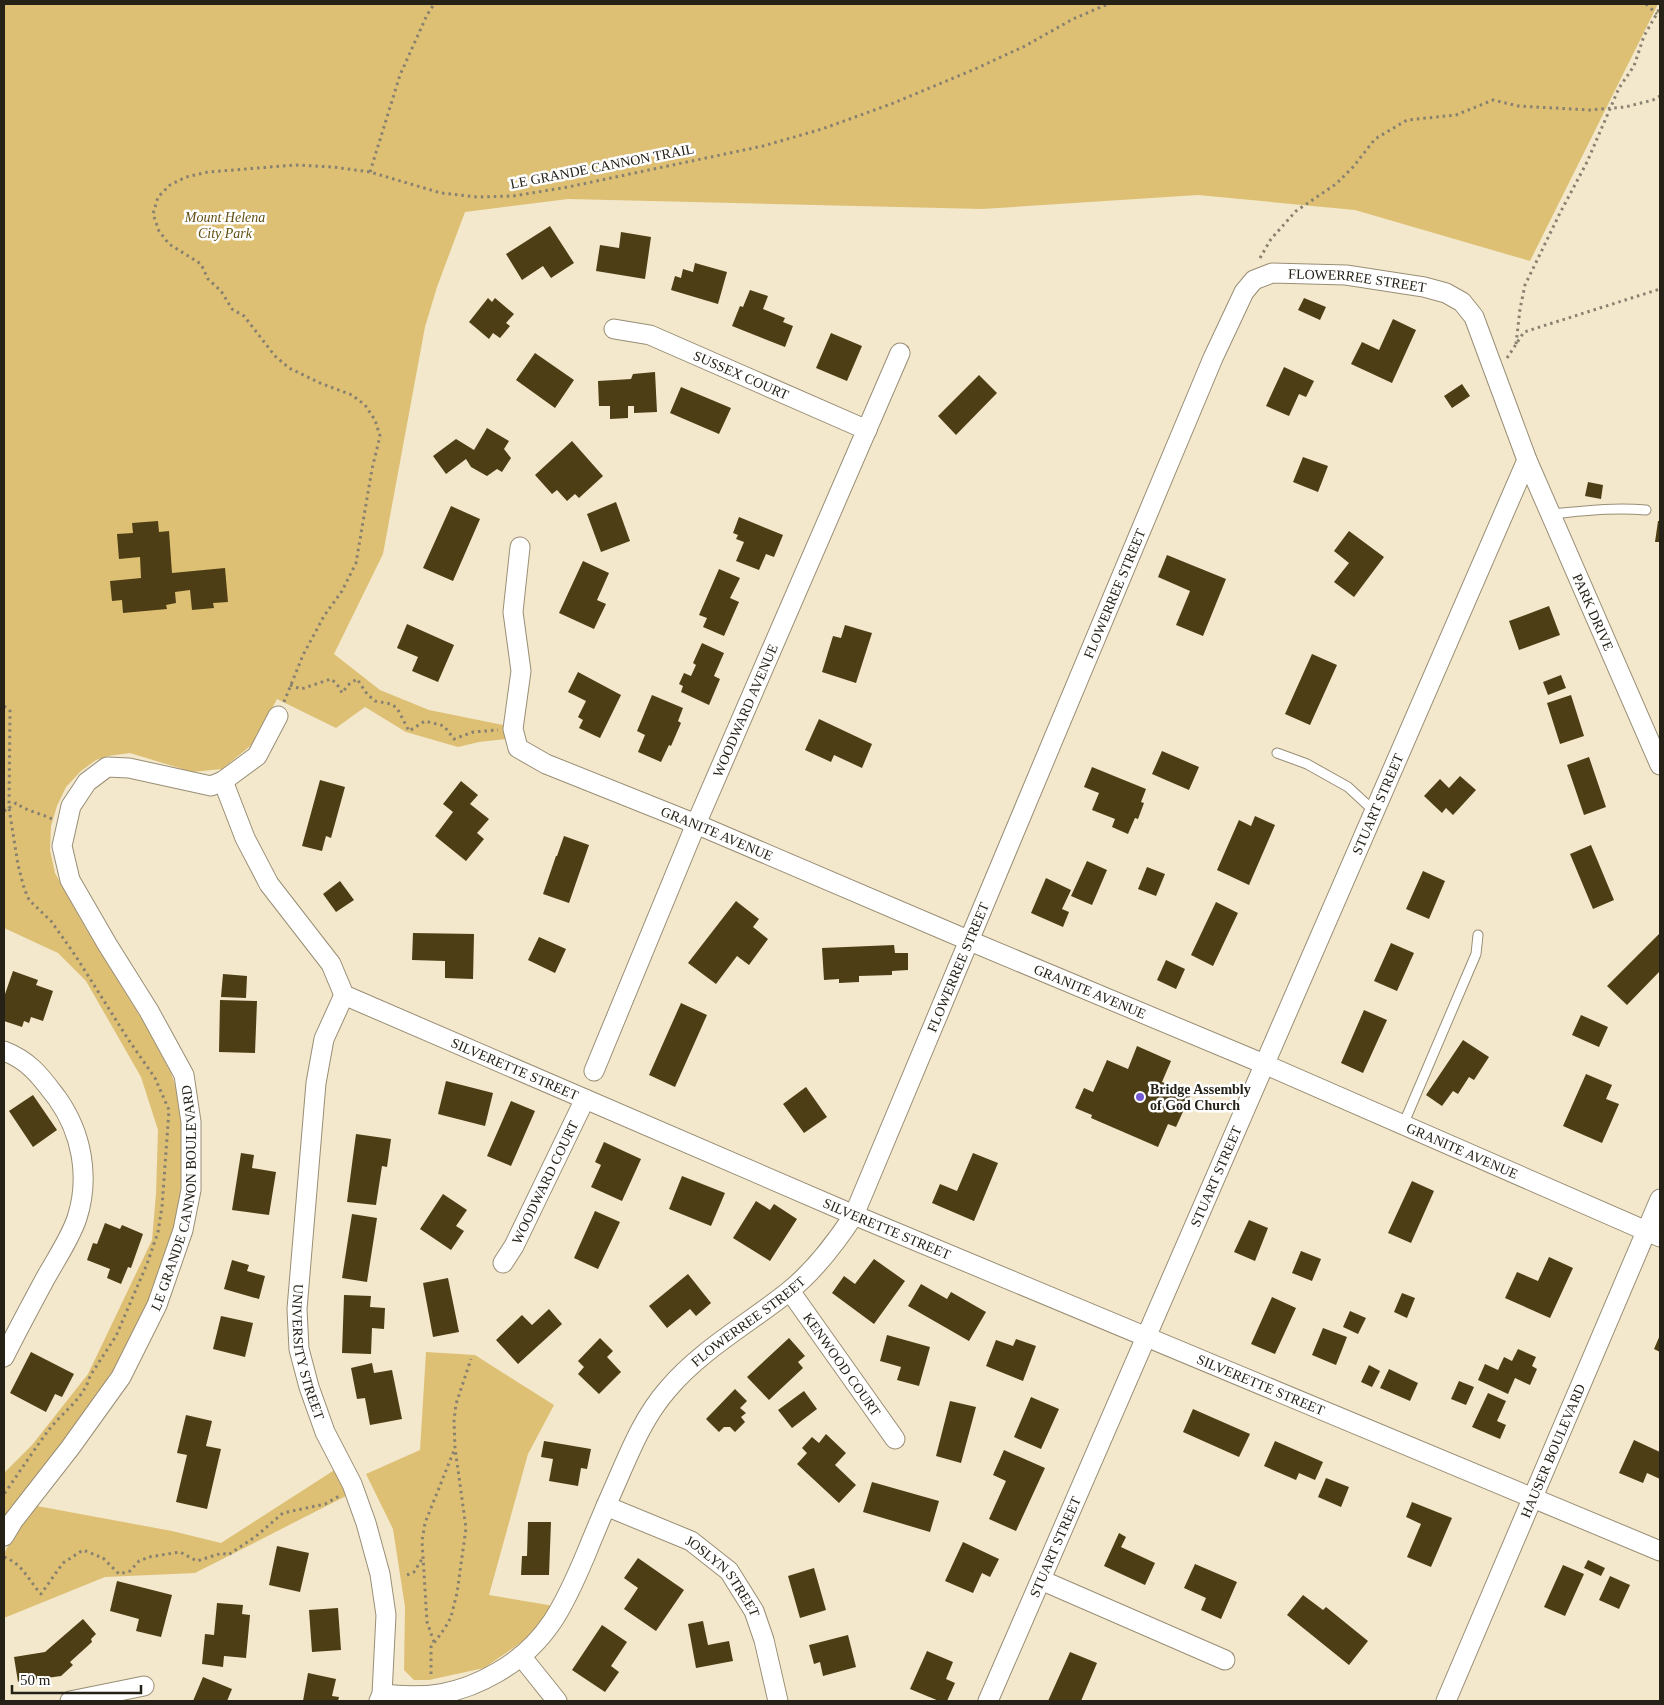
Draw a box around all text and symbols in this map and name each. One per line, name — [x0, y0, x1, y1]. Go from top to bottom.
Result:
street label: LE GRANDE CANNON TRAIL — [509, 141, 695, 192]
park label: Mount Helena City Park — [184, 210, 265, 241]
street label: FLOWERREE STREET — [1288, 266, 1428, 295]
street label: SUSSEX COURT — [691, 348, 791, 403]
street label: FLOWERREE STREET — [1081, 526, 1149, 661]
street label: PARK DRIVE — [1570, 572, 1616, 653]
street label: WOODWARD AVENUE — [710, 642, 781, 779]
street label: STUART STREET — [1350, 751, 1407, 857]
street label: GRANITE AVENUE — [659, 804, 775, 864]
street label: FLOWERREE STREET — [925, 900, 992, 1034]
street label: GRANITE AVENUE — [1032, 962, 1148, 1022]
street label: SILVERETTE STREET — [449, 1035, 581, 1103]
place label: Bridge Assembly of God Church — [1150, 1082, 1251, 1113]
street label: LE GRANDE CANNON BOULEVARD — [148, 1084, 199, 1313]
marker: Bridge Assembly of God Church — [1134, 1091, 1146, 1103]
street label: WOODWARD COURT — [509, 1118, 582, 1247]
street label: GRANITE AVENUE — [1404, 1120, 1520, 1182]
street label: STUART STREET — [1188, 1123, 1245, 1229]
street label: SILVERETTE STREET — [821, 1196, 953, 1263]
street label: FLOWERREE STREET — [688, 1273, 809, 1370]
street label: UNIVERSITY STREET — [289, 1283, 327, 1422]
street label: KENWOOD COURT — [800, 1310, 883, 1419]
street label: SILVERETTE STREET — [1195, 1352, 1327, 1418]
street label: HAUSER BOULEVARD — [1518, 1382, 1588, 1520]
street label: STUART STREET — [1027, 1494, 1084, 1600]
street label: JOSLYN STREET — [684, 1533, 762, 1619]
scale bar — [12, 1662, 141, 1694]
text: 50 m — [20, 1672, 51, 1688]

